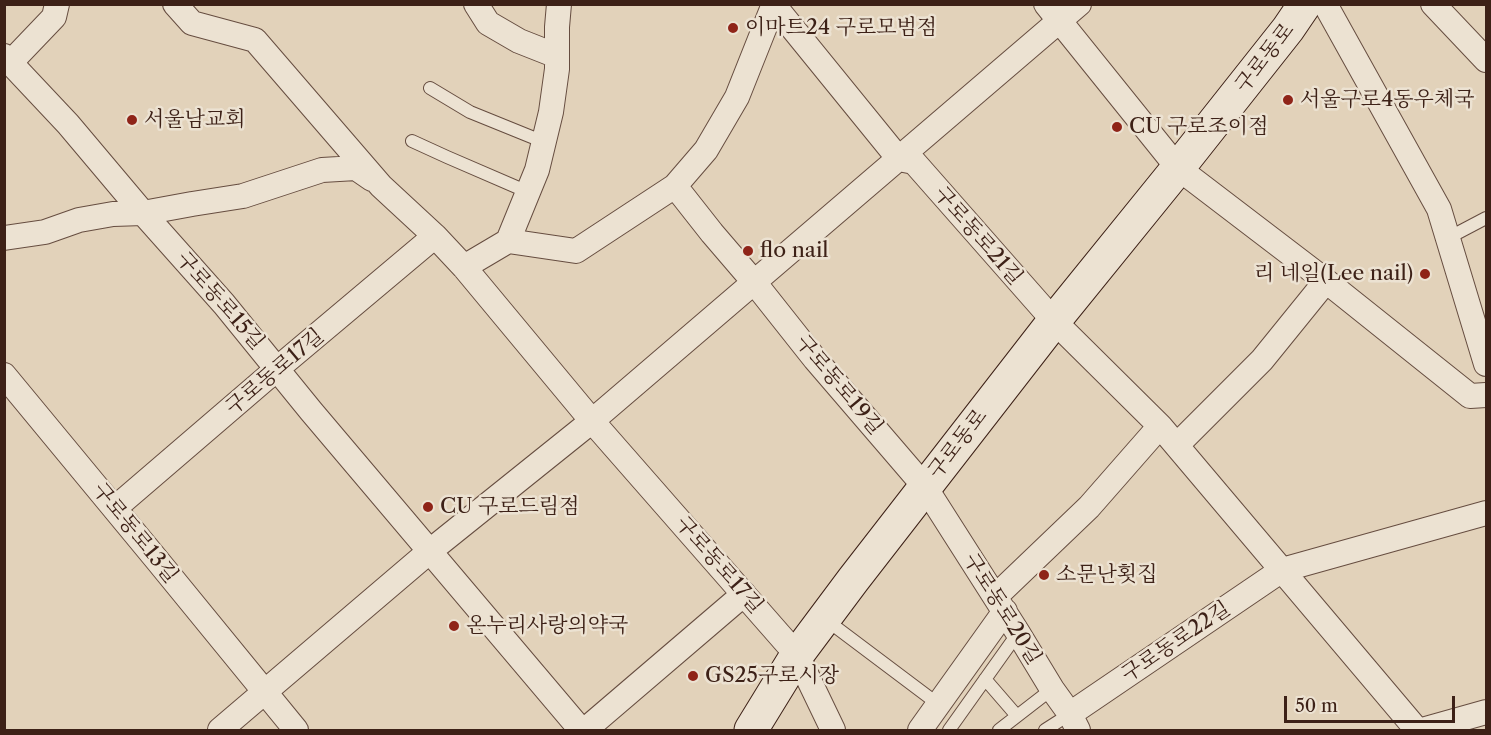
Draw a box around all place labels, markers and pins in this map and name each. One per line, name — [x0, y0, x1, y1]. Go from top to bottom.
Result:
place label: 이마트24 구로모범점 — [745, 15, 937, 41]
marker: 이마트24 구로모범점 — [726, 21, 740, 35]
place label: 서울구로4동우체국 — [1300, 87, 1474, 113]
marker: 서울구로4동우체국 — [1281, 93, 1295, 107]
place label: 서울남교회 — [144, 107, 245, 133]
marker: 서울남교회 — [125, 113, 139, 127]
place label: CU 구로조이점 — [1129, 114, 1268, 140]
marker: CU 구로조이점 — [1110, 120, 1124, 134]
place label: flo nail — [760, 238, 829, 264]
marker: flo nail — [741, 244, 755, 258]
place label: 리 네일(Lee nail) — [1254, 261, 1413, 287]
marker: 리 네일(Lee nail) — [1418, 267, 1432, 281]
place label: CU 구로드림점 — [440, 494, 579, 520]
marker: CU 구로드림점 — [421, 500, 435, 514]
place label: 소문난횟집 — [1056, 562, 1157, 588]
marker: 소문난횟집 — [1037, 568, 1051, 582]
place label: 온누리사랑의약국 — [466, 613, 628, 639]
marker: 온누리사랑의약국 — [447, 619, 461, 633]
place label: GS25구로시장 — [705, 663, 839, 689]
marker: GS25구로시장 — [686, 669, 700, 683]

